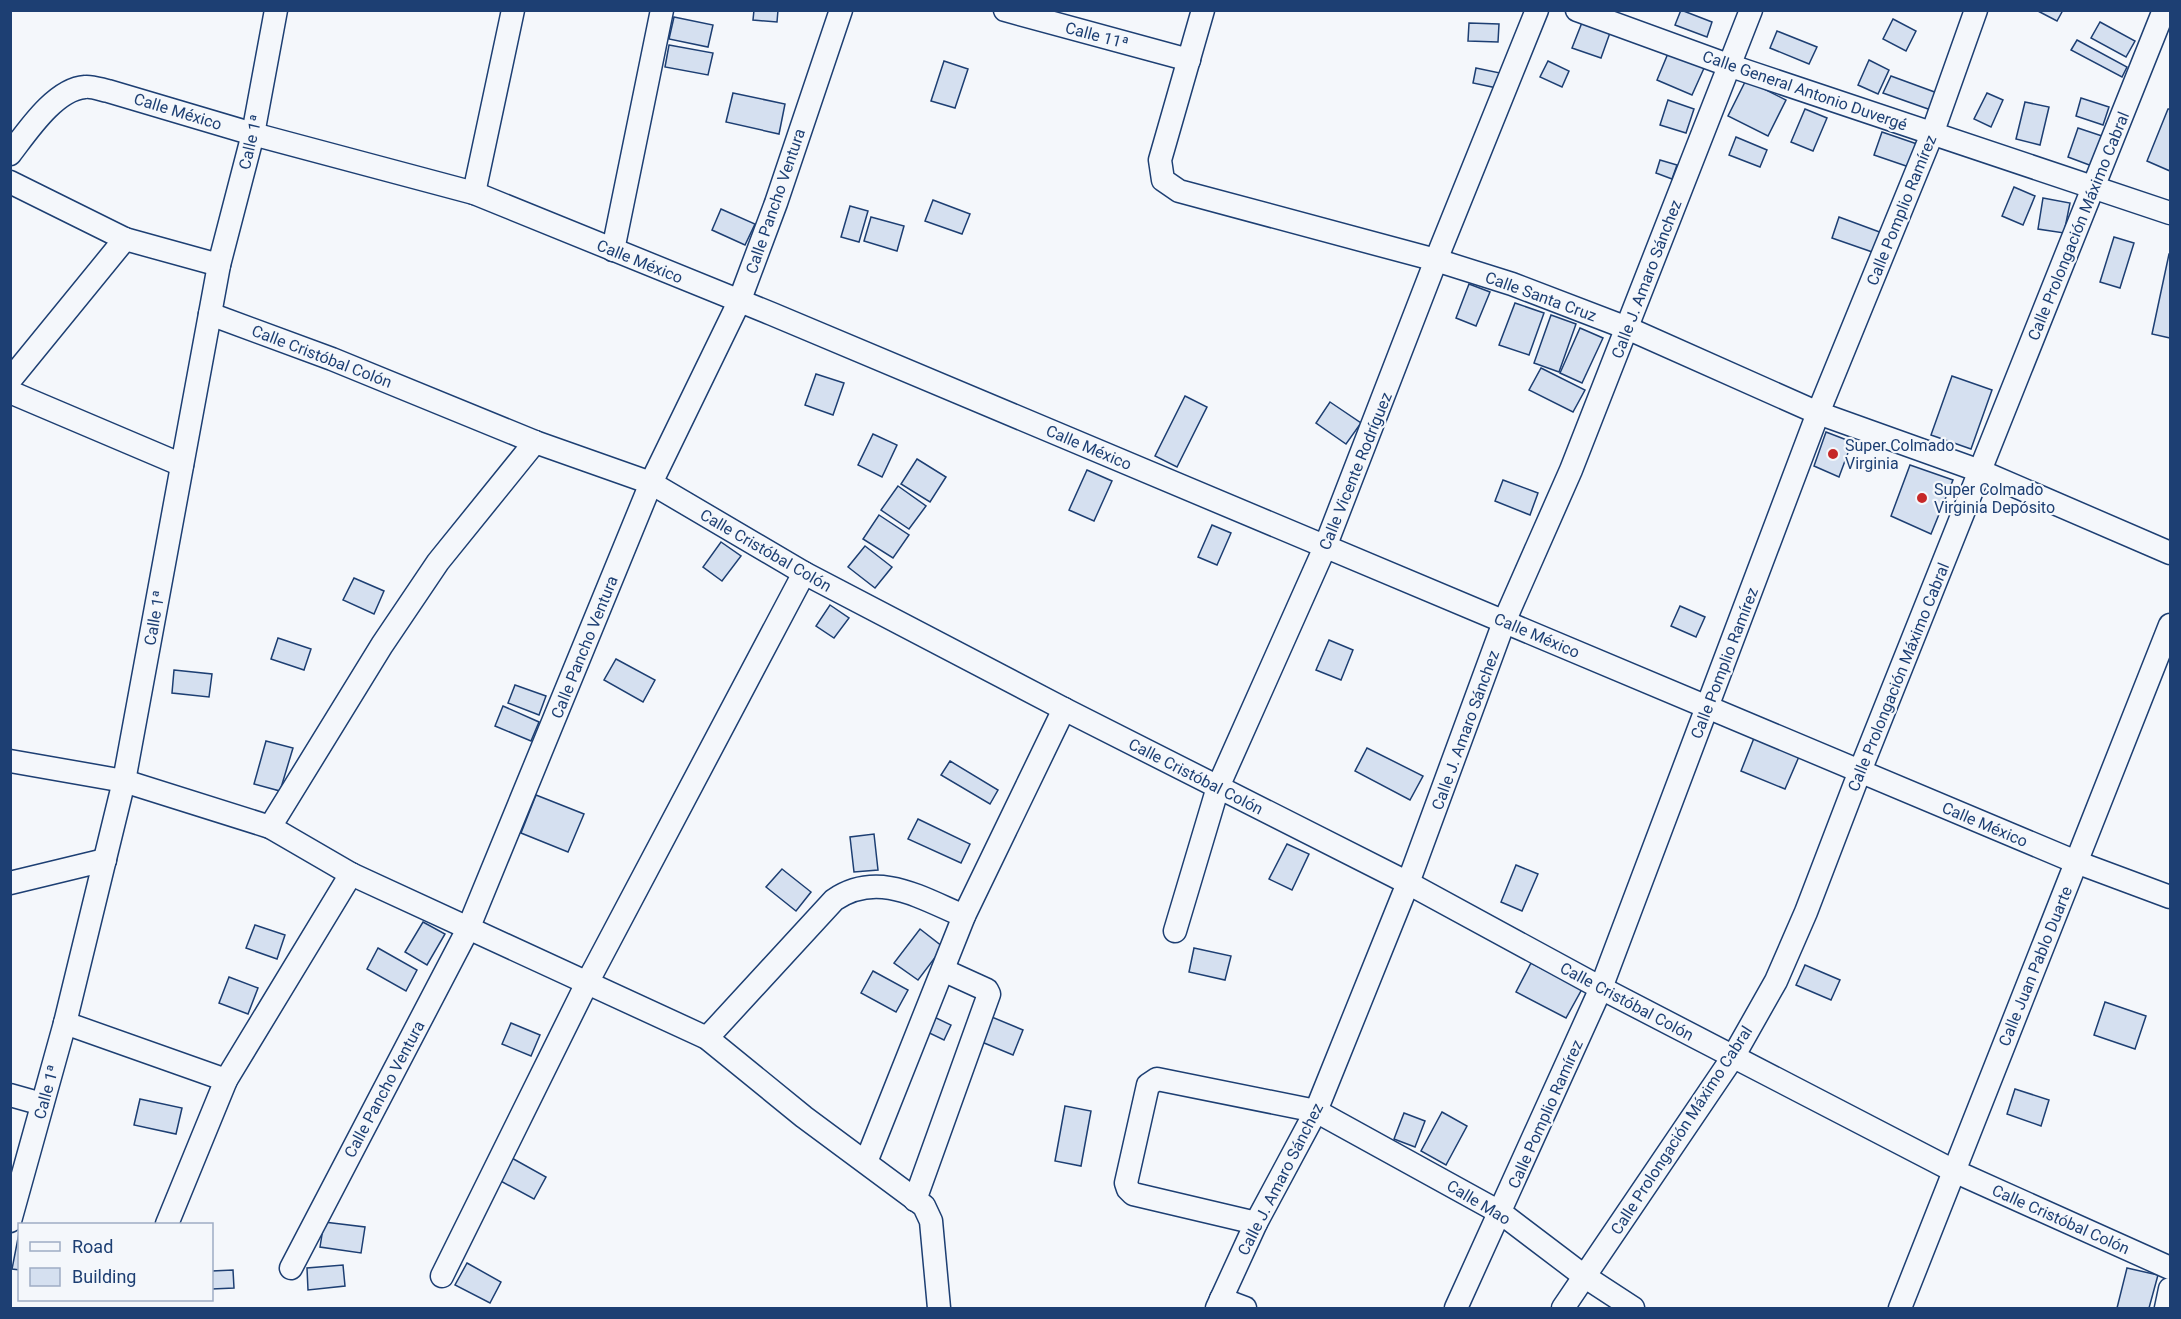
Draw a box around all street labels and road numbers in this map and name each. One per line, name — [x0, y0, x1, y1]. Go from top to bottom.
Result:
street label: Calle 11ª — [1063, 18, 1130, 53]
street label: Calle General Antonio Duvergé — [1700, 46, 1910, 134]
street label: Calle México — [131, 89, 224, 134]
street label: Calle Prolongación Máximo Cabral — [2024, 109, 2133, 343]
street label: Calle 1ª — [235, 113, 266, 171]
street label: Calle Pancho Ventura — [742, 126, 809, 276]
street label: Calle Pomplio Ramírez — [1863, 132, 1940, 288]
street label: Calle J. Amaro Sánchez — [1607, 197, 1686, 361]
street label: Calle México — [594, 236, 686, 287]
street label: Calle Santa Cruz — [1483, 268, 1599, 325]
street label: Calle Cristóbal Colón — [249, 321, 395, 392]
street label: Calle Vicente Rodríguez — [1315, 389, 1396, 553]
street label: Calle México — [1043, 421, 1134, 474]
street label: Calle Cristóbal Colón — [697, 505, 835, 596]
street label: Calle Prolongación Máximo Cabral — [1844, 560, 1953, 794]
street label: Calle Pancho Ventura — [547, 573, 622, 721]
street label: Calle Pomplio Ramírez — [1687, 585, 1762, 742]
street label: Calle 1ª — [140, 589, 169, 647]
street label: Calle México — [1491, 609, 1582, 662]
street label: Calle J. Amaro Sánchez — [1428, 648, 1503, 813]
street label: Calle Cristóbal Colón — [1125, 734, 1266, 819]
street label: Calle México — [1939, 798, 2030, 851]
street label: Calle Juan Pablo Duarte — [1995, 883, 2076, 1049]
street label: Calle Cristóbal Colón — [1557, 958, 1697, 1045]
street label: Calle Pancho Ventura — [340, 1018, 429, 1161]
street label: Calle Prolongación Máximo Cabral — [1607, 1022, 1756, 1238]
street label: Calle Pomplio Ramírez — [1504, 1037, 1587, 1191]
street label: Calle 1ª — [30, 1063, 63, 1121]
street label: Calle J. Amaro Sánchez — [1234, 1100, 1327, 1259]
street label: Calle Mao — [1443, 1176, 1514, 1229]
street label: Calle Cristóbal Colón — [1989, 1181, 2132, 1258]

